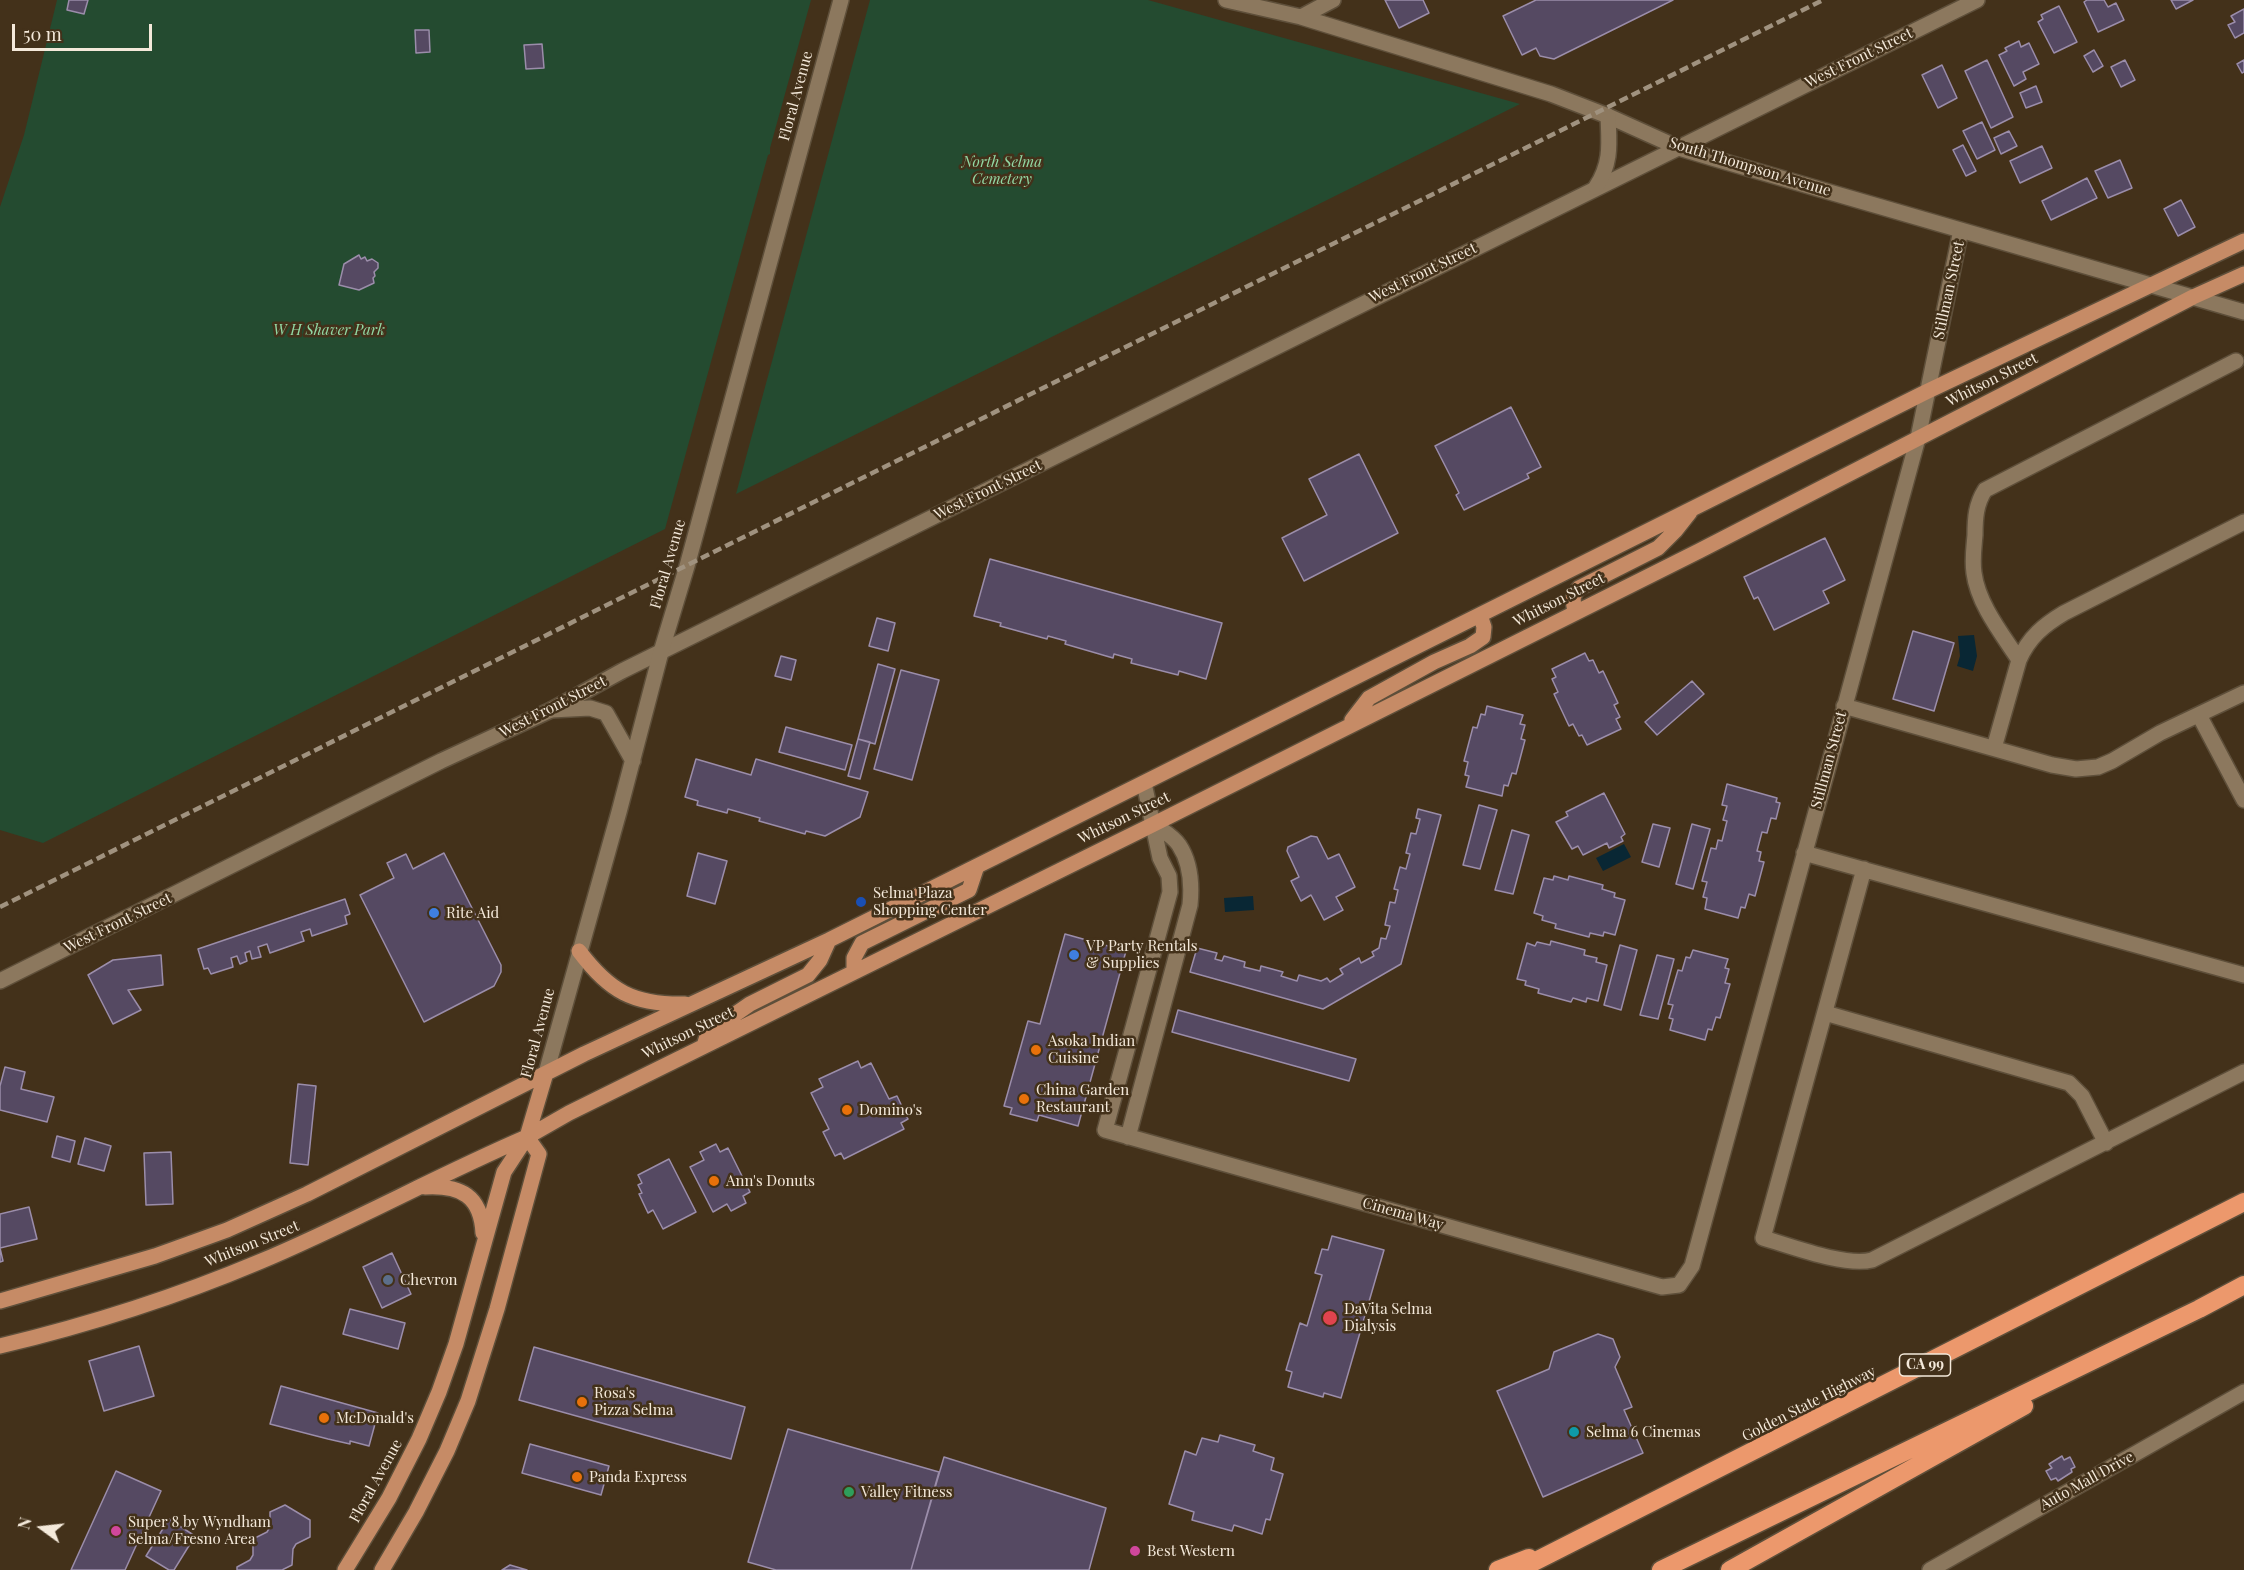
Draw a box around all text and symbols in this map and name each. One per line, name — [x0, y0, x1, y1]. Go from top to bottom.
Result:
scale bar — [15, 12, 154, 50]
text: 50 m — [23, 22, 62, 46]
street label: West Front Street — [1802, 24, 1916, 92]
street label: Floral Avenue — [775, 49, 817, 143]
street label: South Thompson Avenue — [1667, 134, 1833, 200]
park label: North Selma Cemetery — [962, 153, 1042, 188]
street label: West Front Street — [1366, 239, 1480, 307]
street label: Stillman Street — [1930, 239, 1968, 341]
park label: W H Shaver Park — [273, 321, 385, 339]
street label: Whitson Street — [1943, 349, 2041, 411]
street label: West Front Street — [931, 456, 1045, 524]
street label: Floral Avenue — [647, 517, 689, 611]
street label: Whitson Street — [1510, 569, 1608, 631]
street label: West Front Street — [497, 672, 609, 742]
street label: Stillman Street — [1807, 709, 1851, 811]
street label: Whitson Street — [1075, 788, 1173, 848]
place label: Selma Plaza Shopping Center — [873, 884, 987, 919]
street label: West Front Street — [61, 889, 175, 957]
marker: Selma Plaza Shopping Center — [854, 895, 868, 909]
place label: Rite Aid — [446, 904, 499, 922]
marker: Rite Aid — [427, 906, 441, 920]
place label: VP Party Rentals & Supplies — [1086, 937, 1197, 972]
marker: VP Party Rentals & Supplies — [1067, 948, 1081, 962]
street label: Floral Avenue — [517, 986, 559, 1080]
street label: Whitson Street — [639, 1003, 737, 1063]
place label: Asoka Indian Cuisine — [1048, 1032, 1135, 1067]
marker: Asoka Indian Cuisine — [1029, 1043, 1043, 1057]
place label: China Garden Restaurant — [1036, 1081, 1129, 1116]
marker: China Garden Restaurant — [1017, 1092, 1031, 1106]
place label: Domino's — [859, 1101, 922, 1119]
marker: Domino's — [840, 1103, 854, 1117]
place label: Ann's Donuts — [726, 1172, 815, 1190]
marker: Ann's Donuts — [707, 1174, 721, 1188]
street label: Cinema Way — [1360, 1194, 1446, 1234]
street label: Whitson Street — [202, 1217, 302, 1271]
place label: Chevron — [400, 1271, 458, 1289]
marker: Chevron — [381, 1273, 395, 1287]
place label: DaVita Selma Dialysis — [1344, 1300, 1432, 1335]
marker: DaVita Selma Dialysis — [1321, 1309, 1339, 1327]
road number: CA 99 — [1900, 1354, 1950, 1376]
street label: Golden State Highway — [1739, 1362, 1879, 1446]
place label: Rosa's Pizza Selma — [594, 1384, 673, 1419]
marker: Rosa's Pizza Selma — [575, 1395, 589, 1409]
place label: McDonald's — [336, 1409, 414, 1427]
marker: McDonald's — [317, 1411, 331, 1425]
place label: Selma 6 Cinemas — [1586, 1423, 1701, 1441]
marker: Selma 6 Cinemas — [1567, 1425, 1581, 1439]
street label: Floral Avenue — [346, 1436, 406, 1526]
street label: Auto Mall Drive — [2037, 1448, 2137, 1514]
place label: Panda Express — [589, 1468, 687, 1486]
marker: Panda Express — [570, 1470, 584, 1484]
place label: Valley Fitness — [861, 1483, 952, 1501]
marker: Valley Fitness — [842, 1485, 856, 1499]
north arrow — [12, 1498, 72, 1558]
place label: Super 8 by Wyndham Selma/Fresno Area — [128, 1513, 271, 1548]
text: N — [12, 1515, 36, 1532]
marker: Super 8 by Wyndham Selma/Fresno Area — [109, 1524, 123, 1538]
place label: Best Western — [1147, 1542, 1235, 1560]
marker: Best Western — [1128, 1544, 1142, 1558]

